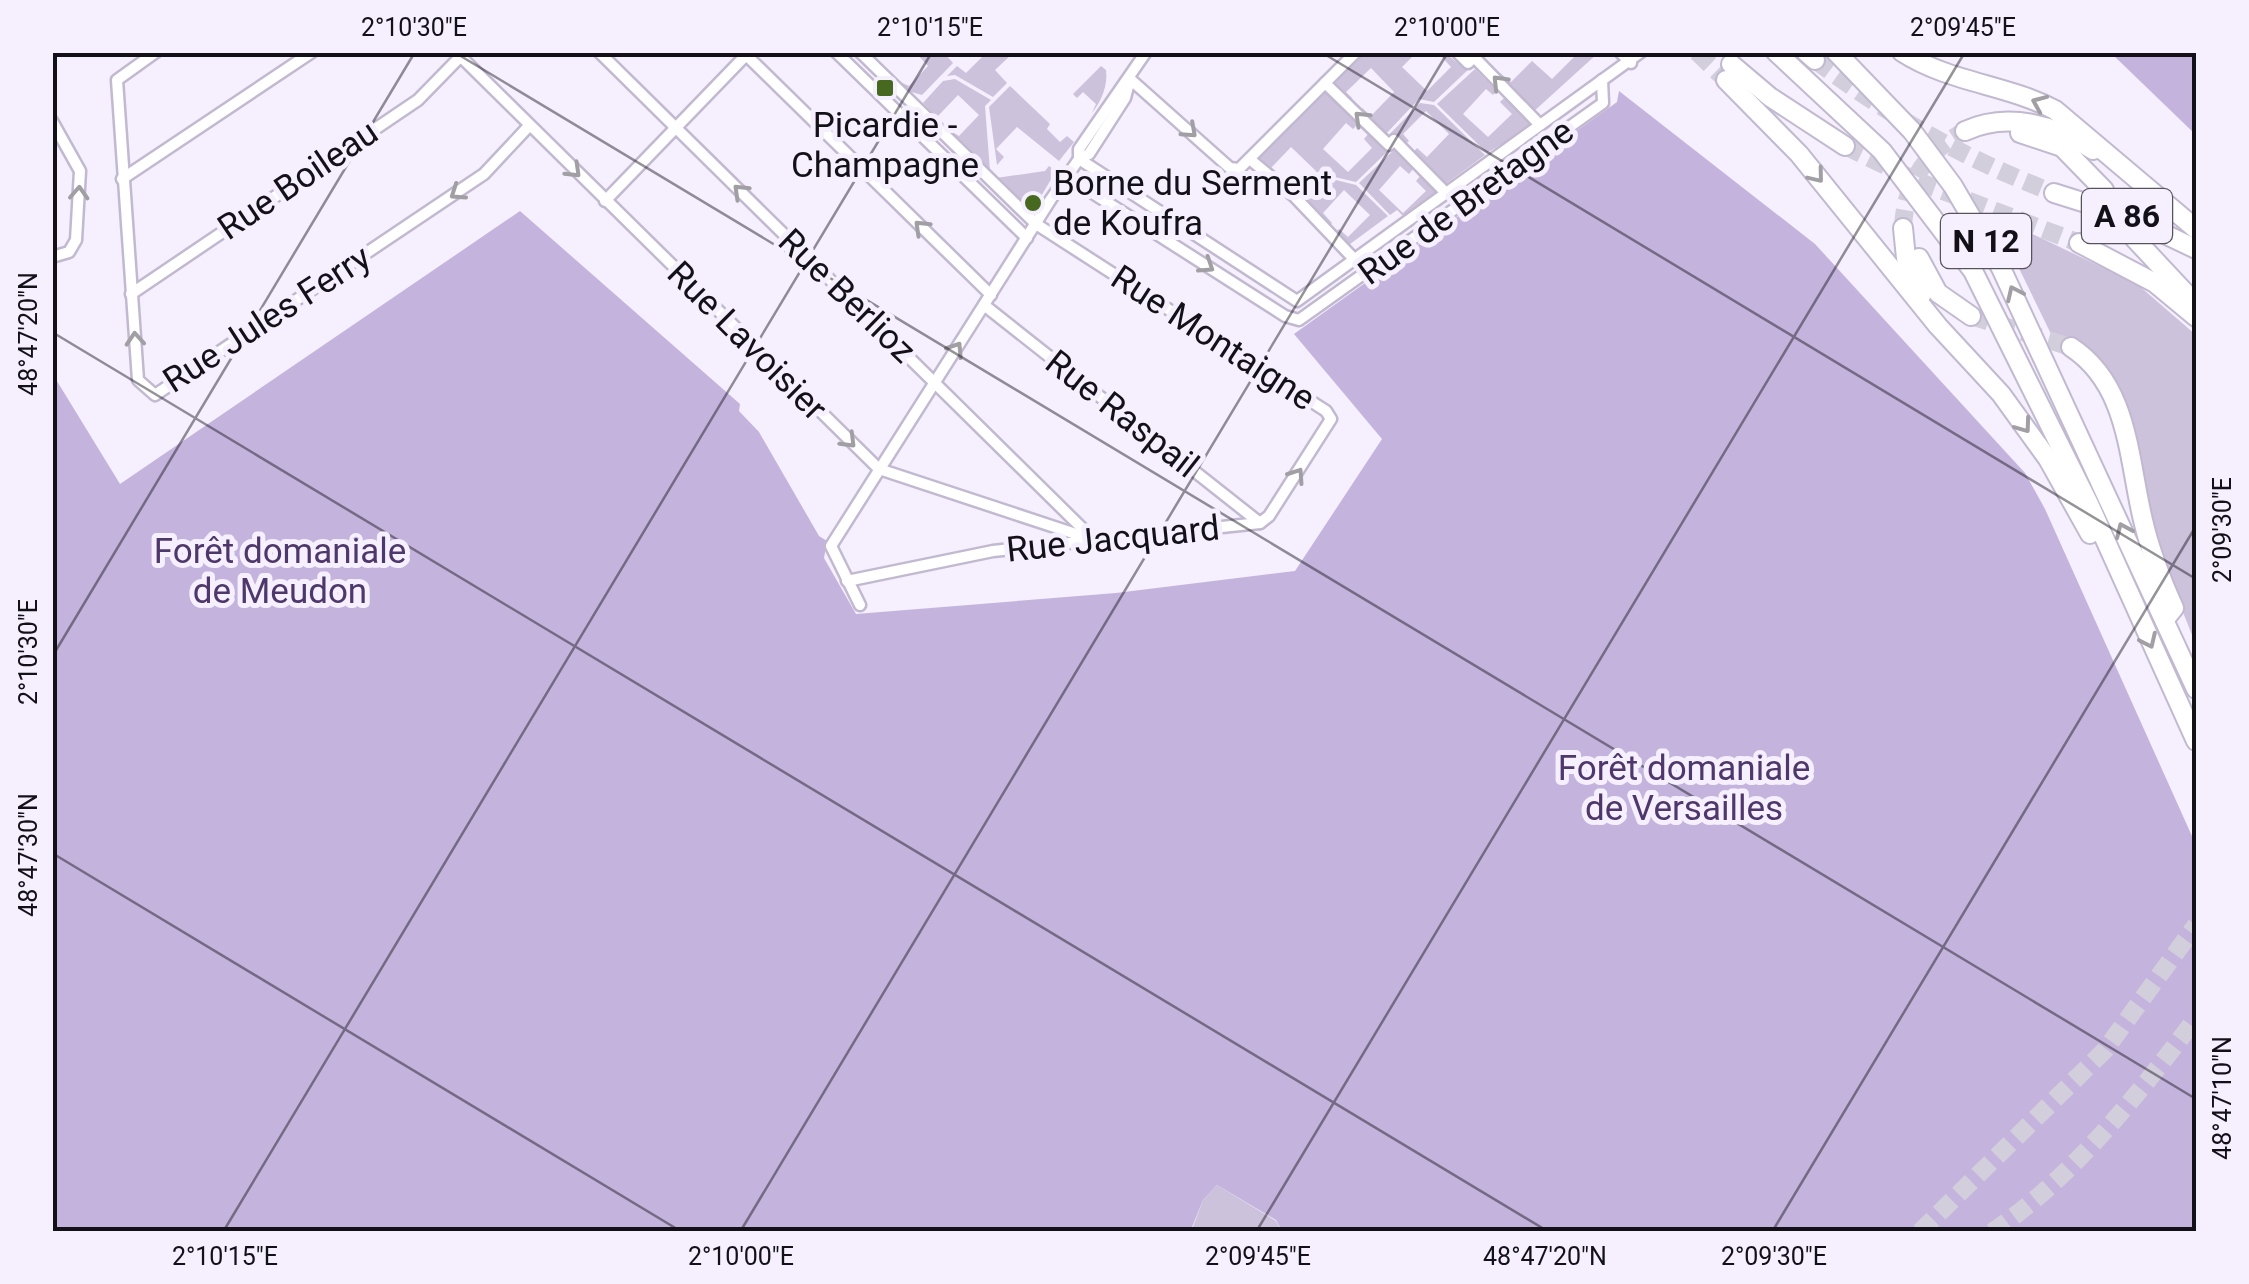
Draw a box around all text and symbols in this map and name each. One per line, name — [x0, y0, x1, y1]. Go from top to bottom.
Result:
text: 2°10'30"E — [361, 13, 467, 42]
text: 2°10'15"E — [877, 13, 983, 42]
text: 2°10'00"E — [1394, 13, 1500, 42]
text: 2°09'45"E — [1910, 13, 2016, 42]
one-way arrow — [1493, 75, 1511, 94]
marker: Picardie - Champagne — [874, 77, 896, 99]
one-way arrow — [2031, 95, 2049, 115]
place label: Picardie - Champagne — [791, 105, 979, 186]
street label: Rue de Bretagne — [1351, 110, 1581, 294]
street label: Rue Boileau — [210, 112, 386, 248]
one-way arrow — [1355, 112, 1373, 130]
one-way arrow — [1178, 119, 1197, 137]
one-way arrow — [562, 159, 580, 177]
place label: Borne du Serment de Koufra — [1053, 163, 1332, 244]
one-way arrow — [1805, 165, 1823, 183]
one-way arrow — [450, 181, 469, 199]
one-way arrow — [68, 185, 89, 201]
one-way arrow — [734, 185, 752, 203]
road number: A 86 — [2082, 189, 2172, 243]
marker: Borne du Serment de Koufra — [1022, 192, 1044, 214]
road number: N 12 — [1941, 214, 2031, 268]
one-way arrow — [914, 220, 932, 238]
street label: Rue Berlioz — [770, 221, 924, 371]
street label: Rue Jules Ferry — [156, 237, 379, 401]
street label: Rue Lavoisier — [659, 253, 835, 429]
one-way arrow — [1196, 254, 1214, 273]
street label: Rue Montaigne — [1104, 257, 1322, 419]
text: 48°47'20"N — [14, 272, 43, 396]
one-way arrow — [2006, 285, 2026, 303]
one-way arrow — [124, 330, 146, 346]
one-way arrow — [943, 342, 962, 360]
street label: Rue Raspail — [1037, 342, 1207, 486]
one-way arrow — [2013, 415, 2030, 433]
one-way arrow — [837, 429, 855, 447]
one-way arrow — [1285, 468, 1303, 486]
text: 2°09'30"E — [2208, 477, 2237, 583]
street label: Rue Jacquard — [1004, 507, 1222, 571]
one-way arrow — [2116, 523, 2136, 541]
park label: Forêt domaniale de Meudon — [154, 531, 406, 612]
text: 2°10'30"E — [14, 599, 43, 705]
one-way arrow — [2137, 630, 2157, 648]
park label: Forêt domaniale de Versailles — [1558, 748, 1810, 829]
text: 48°47'30"N — [14, 793, 43, 917]
text: 48°47'10"N — [2208, 1036, 2237, 1160]
text: 2°10'15"E — [172, 1242, 278, 1271]
text: 2°10'00"E — [688, 1242, 794, 1271]
text: 2°09'45"E — [1205, 1242, 1311, 1271]
text: 48°47'20"N — [1483, 1242, 1607, 1271]
text: 2°09'30"E — [1721, 1242, 1827, 1271]

